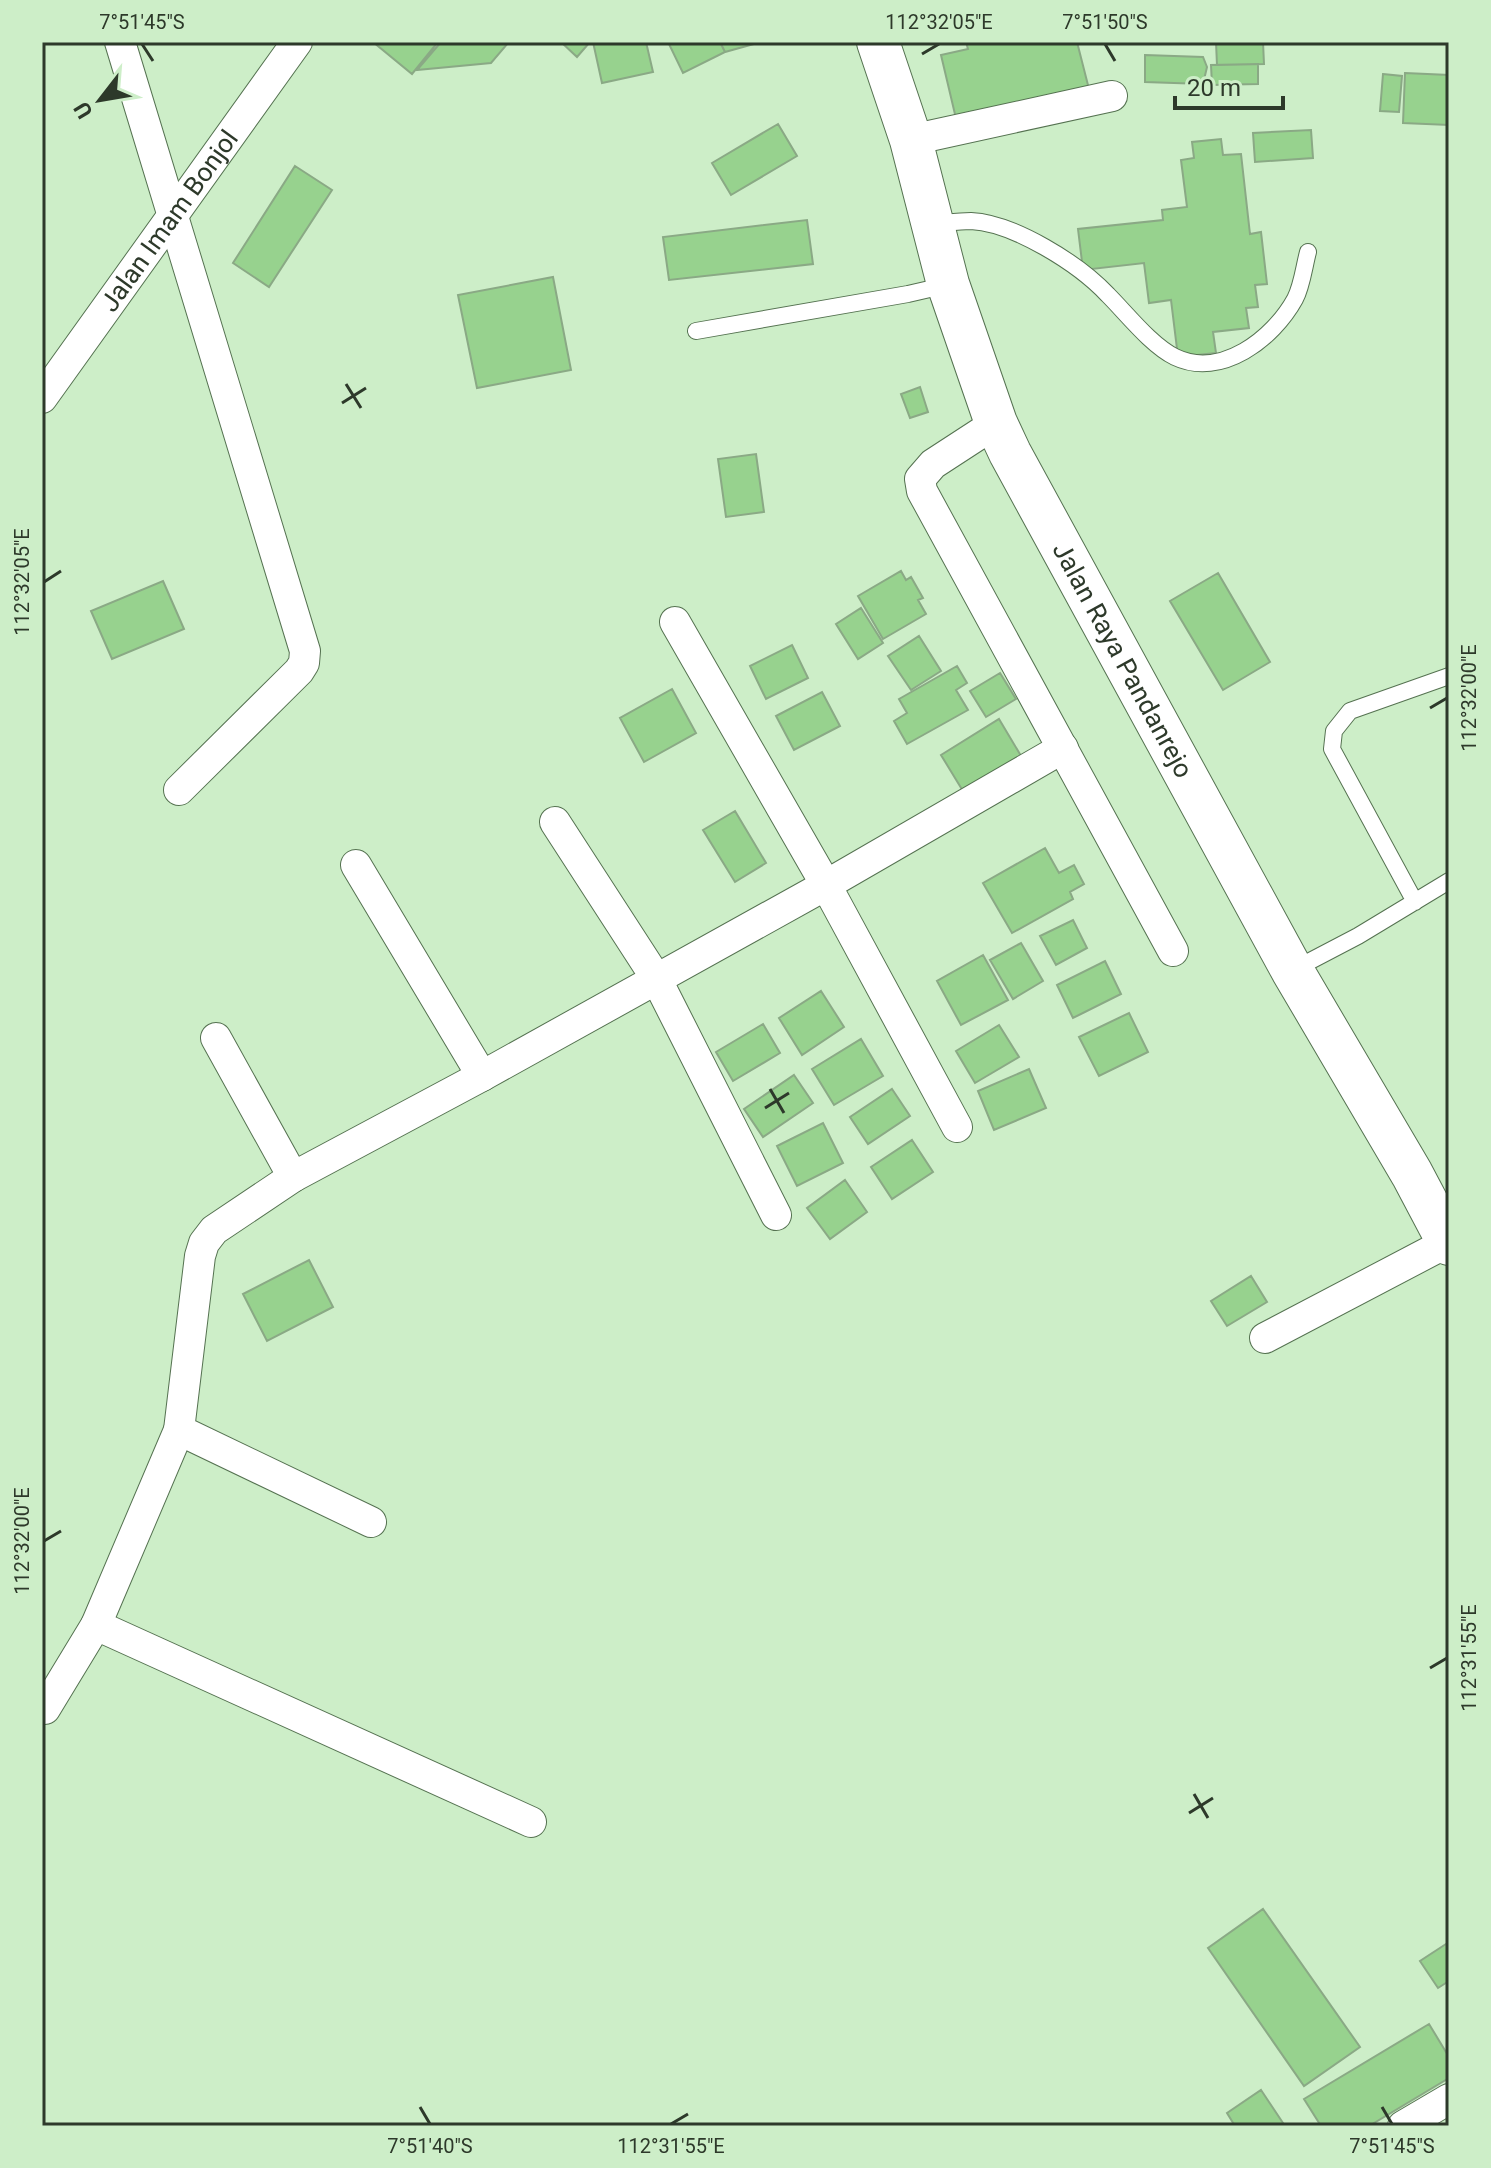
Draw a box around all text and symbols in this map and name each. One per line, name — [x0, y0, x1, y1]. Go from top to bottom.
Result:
text: 7°51'45"S — [99, 10, 185, 34]
text: 112°32'05"E — [885, 10, 993, 34]
text: 7°51'50"S — [1062, 10, 1148, 34]
north arrow — [60, 60, 140, 140]
scale bar — [1175, 60, 1283, 110]
text: 20 m — [1187, 74, 1241, 102]
text: U — [69, 97, 98, 123]
street label: Jalan Imam Bonjol — [94, 124, 244, 317]
text: 112°32'05"E — [10, 528, 34, 636]
street label: Jalan Raya Pandanrejo — [1047, 537, 1199, 783]
text: 112°32'00"E — [1457, 644, 1481, 752]
text: 112°32'00"E — [10, 1487, 34, 1595]
text: 112°31'55"E — [1457, 1604, 1481, 1712]
text: 7°51'40"S — [387, 2134, 473, 2158]
text: 112°31'55"E — [617, 2134, 725, 2158]
text: 7°51'45"S — [1349, 2134, 1435, 2158]

